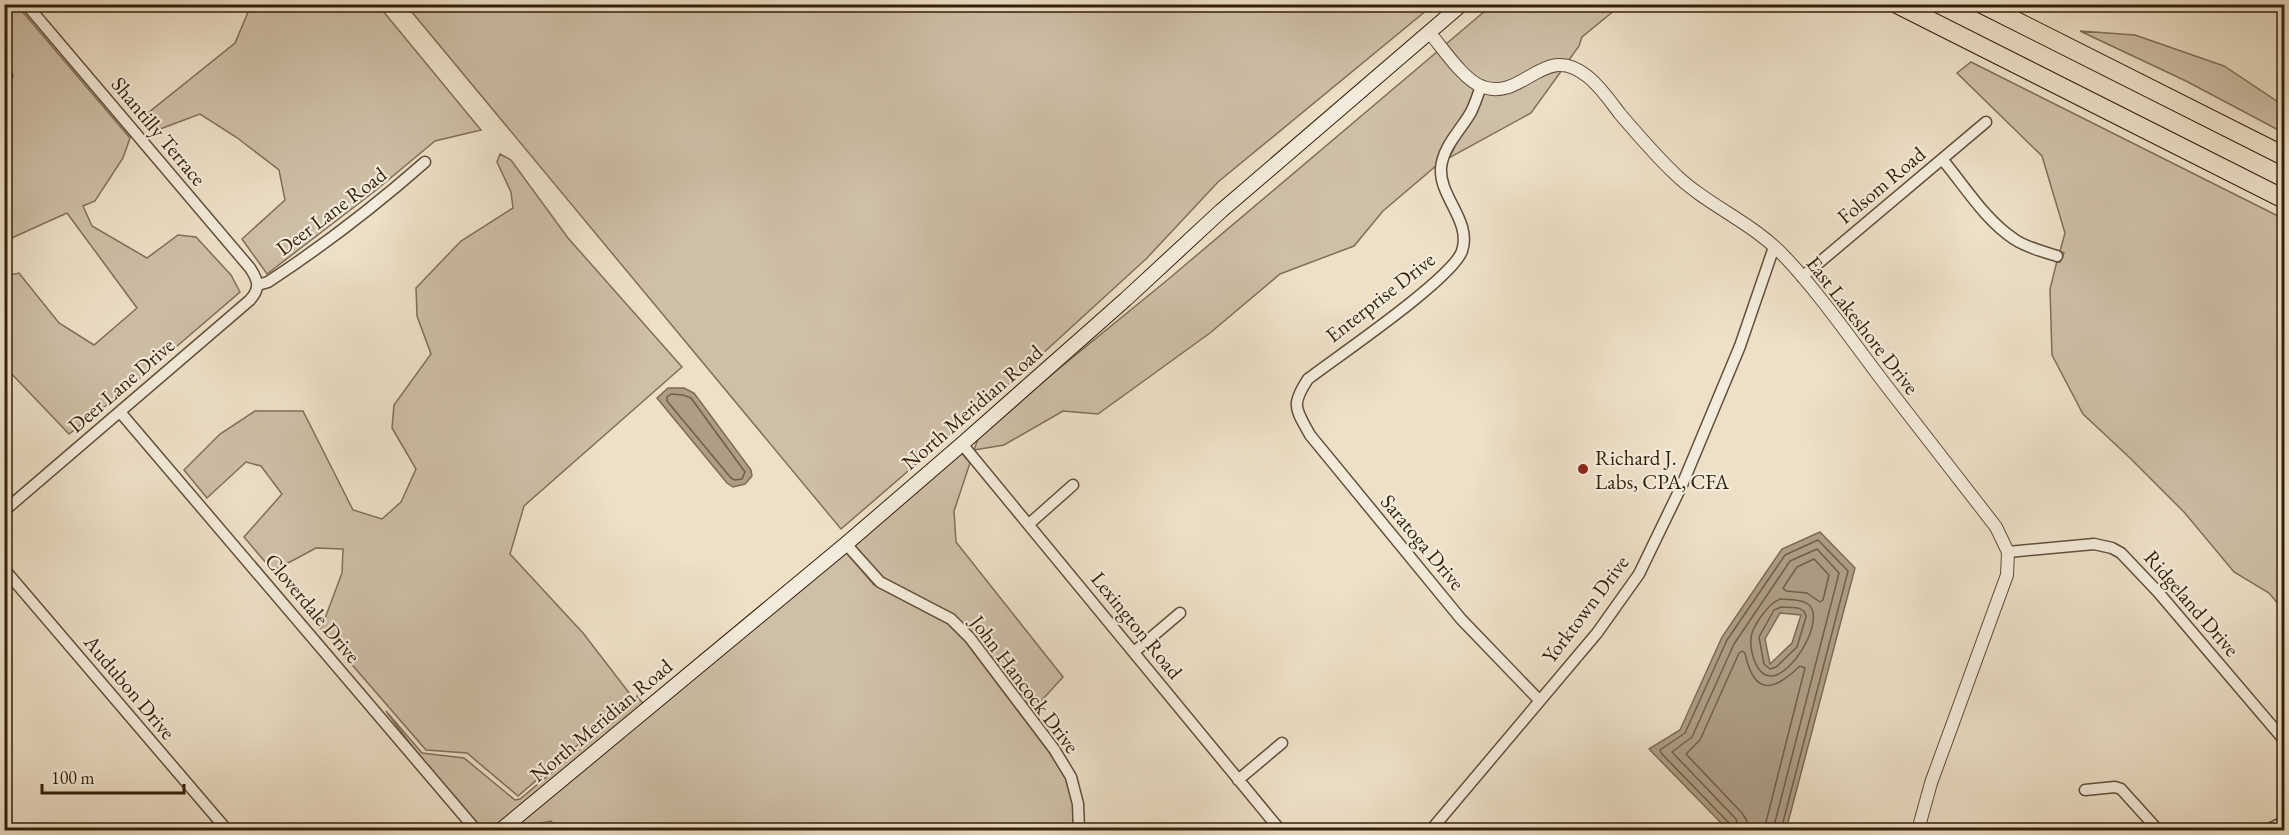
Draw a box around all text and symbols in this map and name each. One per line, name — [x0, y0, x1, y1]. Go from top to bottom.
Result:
street label: Shantilly Terrace — [106, 71, 212, 191]
street label: Folsom Road — [1831, 140, 1931, 230]
street label: Deer Lane Road — [270, 160, 392, 261]
street label: Enterprise Drive — [1320, 246, 1440, 348]
street label: East Lakeshore Drive — [1801, 250, 1925, 400]
street label: Deer Lane Drive — [62, 331, 180, 439]
street label: North Meridian Road — [896, 338, 1048, 476]
place label: Richard J. Labs, CPA, CFA — [1595, 444, 1730, 495]
marker: Richard J. Labs, CPA, CFA — [1576, 462, 1590, 476]
street label: Saratoga Drive — [1375, 488, 1471, 596]
street label: Ridgeland Drive — [2138, 544, 2246, 662]
street label: Cloverdale Drive — [259, 548, 367, 668]
street label: Yorktown Drive — [1536, 550, 1634, 668]
street label: Lexington Road — [1085, 566, 1189, 685]
street label: John Hancock Drive — [963, 608, 1086, 758]
street label: Audubon Drive — [78, 628, 182, 745]
street label: North Meridian Road — [524, 652, 678, 788]
scale bar — [42, 757, 184, 795]
text: 100 m — [51, 766, 95, 789]

